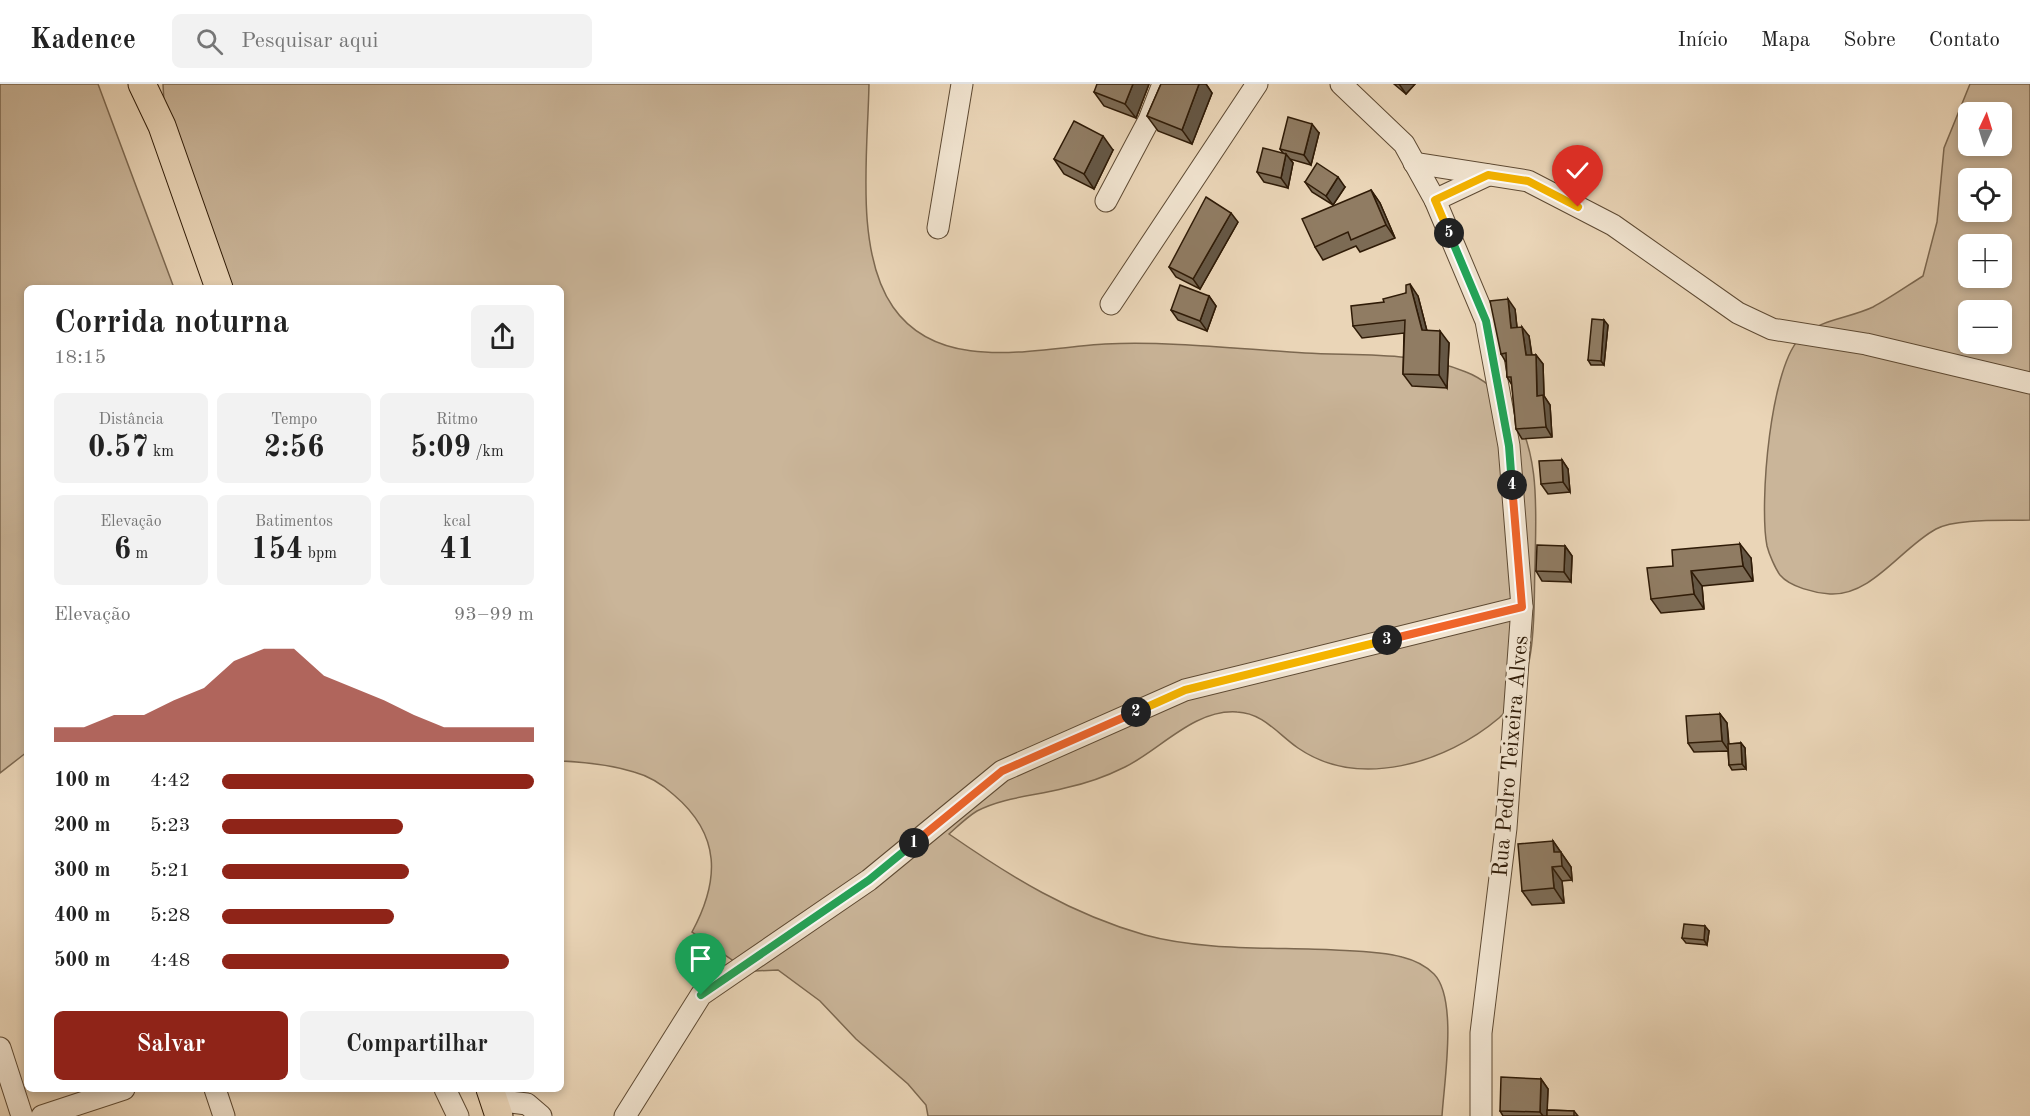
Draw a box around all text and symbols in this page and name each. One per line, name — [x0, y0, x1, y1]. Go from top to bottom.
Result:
search box — [172, 14, 592, 68]
icon: search — [193, 25, 226, 58]
text: Kadence — [30, 27, 136, 55]
text: Pesquisar aqui — [241, 30, 378, 52]
text: Início — [1677, 30, 1728, 51]
text: Mapa — [1761, 30, 1810, 51]
text: Sobre — [1843, 30, 1896, 51]
text: Contato — [1929, 30, 2000, 51]
north arrow — [1958, 102, 2012, 156]
map controls — [1958, 102, 2012, 354]
pin — [1552, 145, 1603, 207]
icon: check — [1561, 154, 1594, 187]
button: locate — [1958, 168, 2012, 222]
pin: 5 — [1434, 218, 1464, 248]
text: 5 — [1444, 225, 1454, 241]
button: + — [1958, 234, 2012, 288]
button: − — [1958, 300, 2012, 354]
button: share — [471, 305, 534, 368]
text: Corrida noturna — [54, 307, 289, 340]
text: 18:15 — [54, 348, 106, 368]
text: Distância — [98, 412, 164, 428]
text: Tempo — [271, 412, 317, 428]
text: Ritmo — [436, 412, 478, 428]
text: 0.57 — [88, 433, 149, 463]
text: 2:56 — [264, 433, 324, 463]
text: 5:09 — [410, 433, 471, 463]
text: km — [149, 444, 174, 460]
text: /km — [471, 444, 504, 460]
pin: 4 — [1497, 470, 1527, 500]
text: 4 — [1507, 477, 1517, 493]
text: Elevação — [100, 514, 162, 530]
text: Batimentos — [255, 514, 333, 530]
text: kcal — [443, 514, 471, 530]
text: 6 — [114, 535, 131, 565]
text: 154 — [251, 535, 303, 565]
text: 41 — [440, 535, 474, 565]
text: m — [131, 546, 148, 562]
text: bpm — [303, 546, 337, 562]
text: Elevação — [54, 605, 131, 625]
text: 93–99 m — [454, 605, 534, 625]
pin: 3 — [1372, 625, 1402, 655]
text: 3 — [1382, 632, 1392, 648]
street label: Rua Pedro Teixeira Alves — [1489, 634, 1533, 878]
pin: 2 — [1121, 697, 1151, 727]
text: 2 — [1131, 704, 1141, 720]
text: 100 m — [54, 771, 110, 791]
text: 4:42 — [150, 771, 190, 791]
text: 200 m — [54, 816, 110, 836]
text: 5:23 — [150, 816, 190, 836]
pin: 1 — [899, 828, 929, 858]
text: 1 — [909, 835, 919, 851]
text: 300 m — [54, 861, 110, 881]
text: 5:21 — [150, 861, 190, 881]
text: 400 m — [54, 906, 110, 926]
text: 5:28 — [150, 906, 190, 926]
pin — [675, 933, 726, 995]
icon: arrive — [684, 942, 717, 975]
text: 500 m — [54, 951, 110, 971]
text: 4:48 — [150, 951, 190, 971]
button: Salvar — [54, 1011, 288, 1080]
button: Compartilhar — [300, 1011, 534, 1080]

